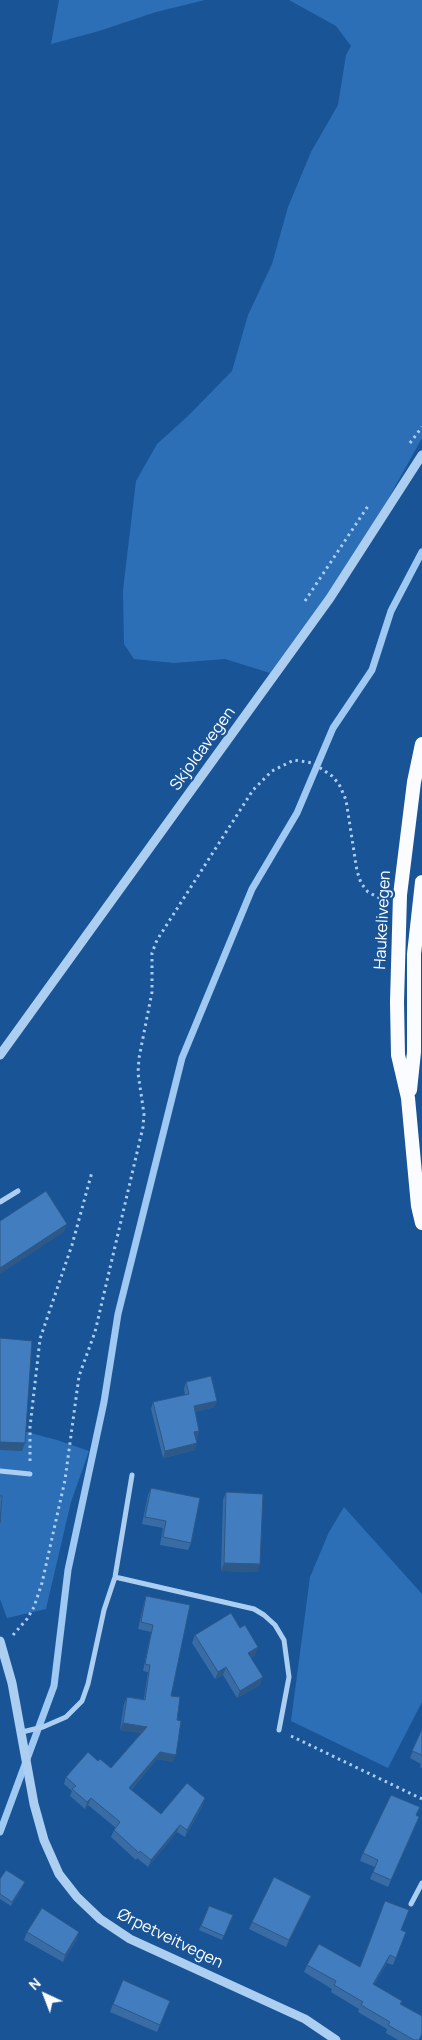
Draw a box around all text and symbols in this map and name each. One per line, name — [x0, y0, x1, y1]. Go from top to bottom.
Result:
street label: Skjoldavegen — [166, 704, 240, 794]
street label: Haukelivegen — [371, 870, 395, 970]
street label: Ørpetveitvegen — [114, 1905, 226, 1973]
north arrow — [20, 1970, 70, 2020]
text: N — [24, 1973, 45, 1994]

